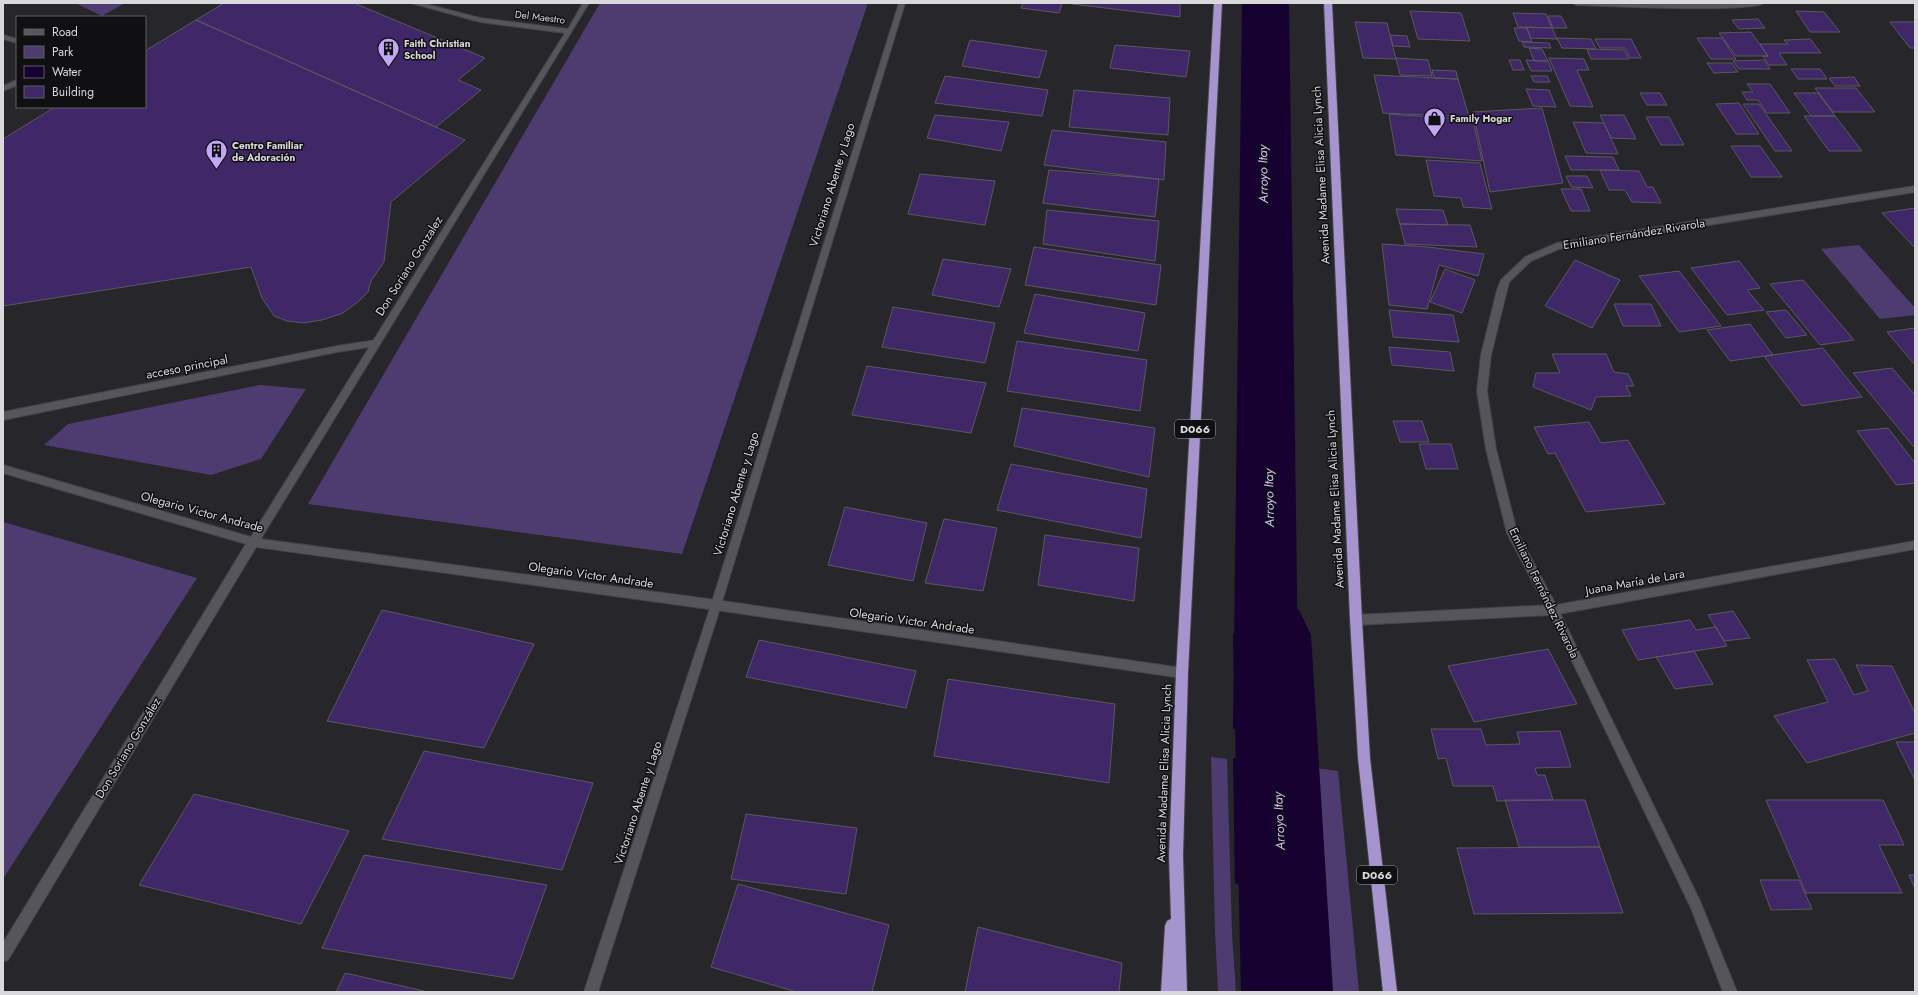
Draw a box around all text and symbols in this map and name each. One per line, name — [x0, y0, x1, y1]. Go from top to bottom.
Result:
street label: Del Maestro — [514, 6, 566, 28]
legend — [16, 16, 146, 108]
text: Road — [52, 23, 78, 41]
building icon: Faith Christian School — [376, 36, 402, 69]
place label: Faith Christian School — [404, 36, 471, 63]
text: Park — [52, 43, 74, 61]
text: Water — [52, 63, 83, 81]
text: Building — [52, 83, 94, 101]
street label: Avenida Madame Elisa Alicia Lynch — [1307, 85, 1335, 265]
shop icon: Family Hogar — [1422, 105, 1448, 138]
place label: Family Hogar — [1450, 111, 1513, 126]
street label: Victoriano Abente y Lago — [805, 120, 860, 249]
building icon: Centro Familiar de Adoración — [203, 138, 229, 171]
place label: Centro Familiar de Adoración — [232, 138, 304, 165]
water label: Arroyo Itay — [1253, 143, 1273, 204]
street label: Don Soriano Gonzalez — [371, 212, 447, 320]
street label: Emiliano Fernández Rivarola — [1562, 214, 1706, 254]
street label: acceso principal — [145, 350, 229, 384]
street label: Avenida Madame Elisa Alicia Lynch — [1321, 409, 1349, 589]
road number: D066 — [1175, 420, 1215, 438]
street label: Victoriano Abente y Lago — [709, 429, 764, 558]
water label: Arroyo Itay — [1259, 467, 1279, 528]
street label: Olegario Victor Andrade — [139, 487, 265, 537]
street label: Emiliano Fernández Rivarola — [1504, 525, 1584, 662]
street label: Olegario Victor Andrade — [527, 557, 655, 593]
street label: Juana María de Lara — [1582, 564, 1686, 600]
street label: Olegario Victor Andrade — [848, 603, 976, 639]
street label: Avenida Madame Elisa Alicia Lynch — [1152, 683, 1176, 863]
street label: Don Soriano González — [91, 694, 166, 802]
street label: Victoriano Abente y Lago — [610, 738, 667, 867]
water label: Arroyo Itay — [1268, 790, 1290, 852]
road number: D066 — [1357, 866, 1397, 884]

